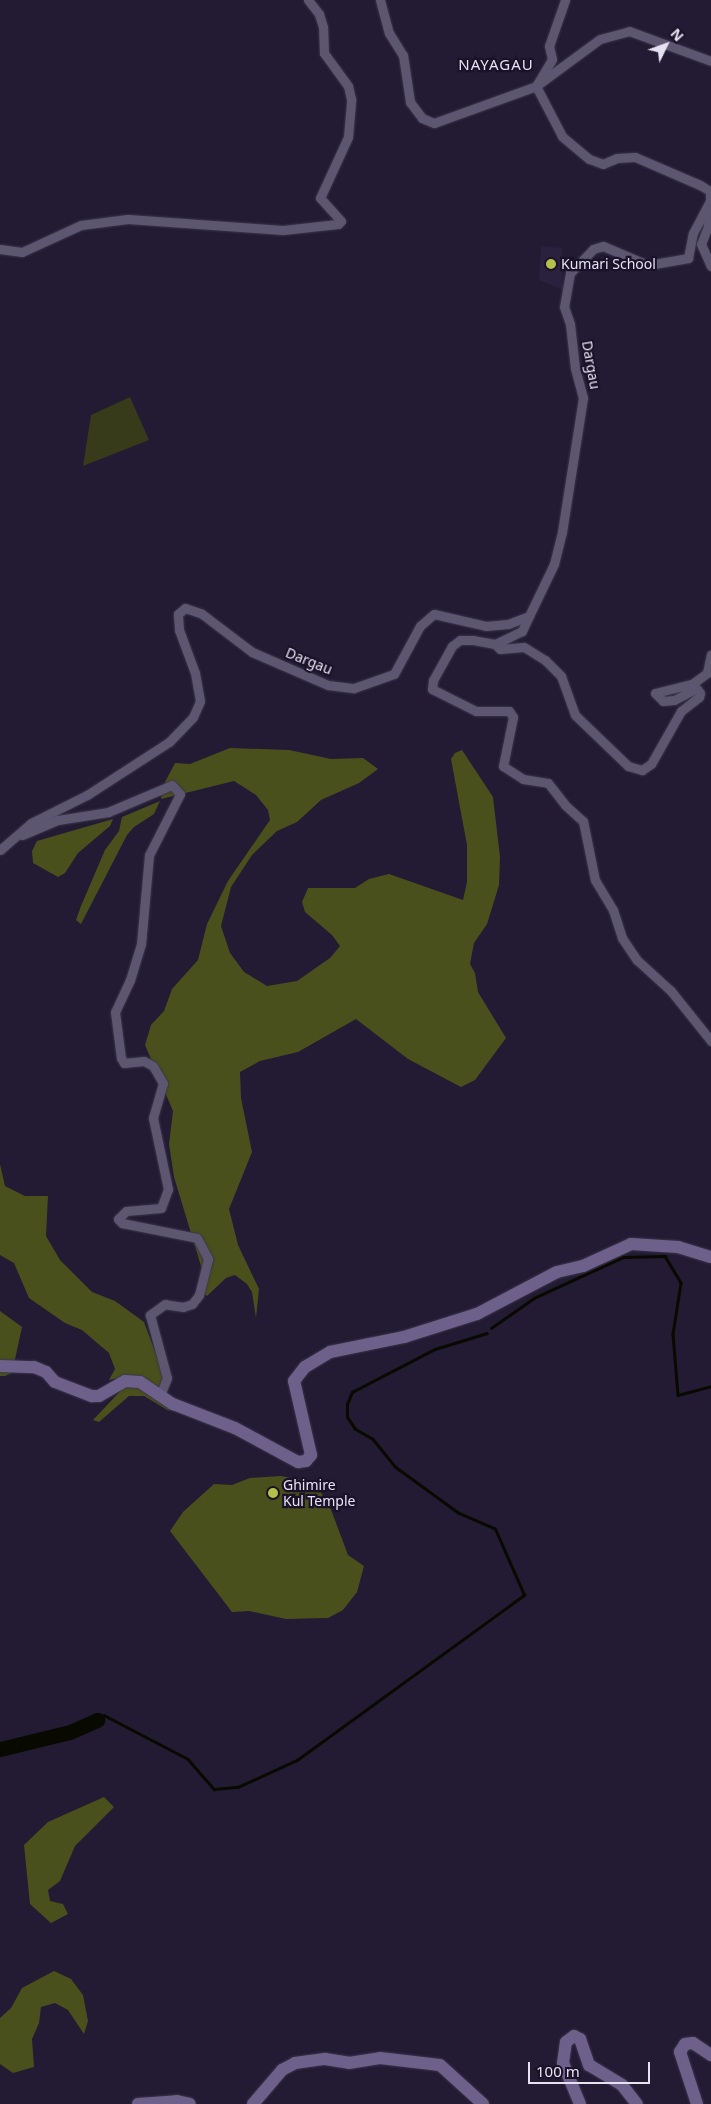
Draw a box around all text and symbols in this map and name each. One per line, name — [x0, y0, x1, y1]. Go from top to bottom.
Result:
north arrow — [641, 20, 691, 70]
text: N — [667, 24, 688, 45]
district label: NAYAGAU — [457, 56, 535, 74]
place label: Kumari School — [561, 256, 656, 272]
marker: Kumari School — [545, 258, 557, 270]
street label: Dargau — [578, 339, 604, 391]
street label: Dargau — [283, 644, 335, 678]
place label: Ghimire Kul Temple — [283, 1477, 355, 1510]
marker: Ghimire Kul Temple — [267, 1487, 279, 1499]
scale bar — [531, 2052, 654, 2084]
text: 100 m — [536, 2061, 580, 2081]

